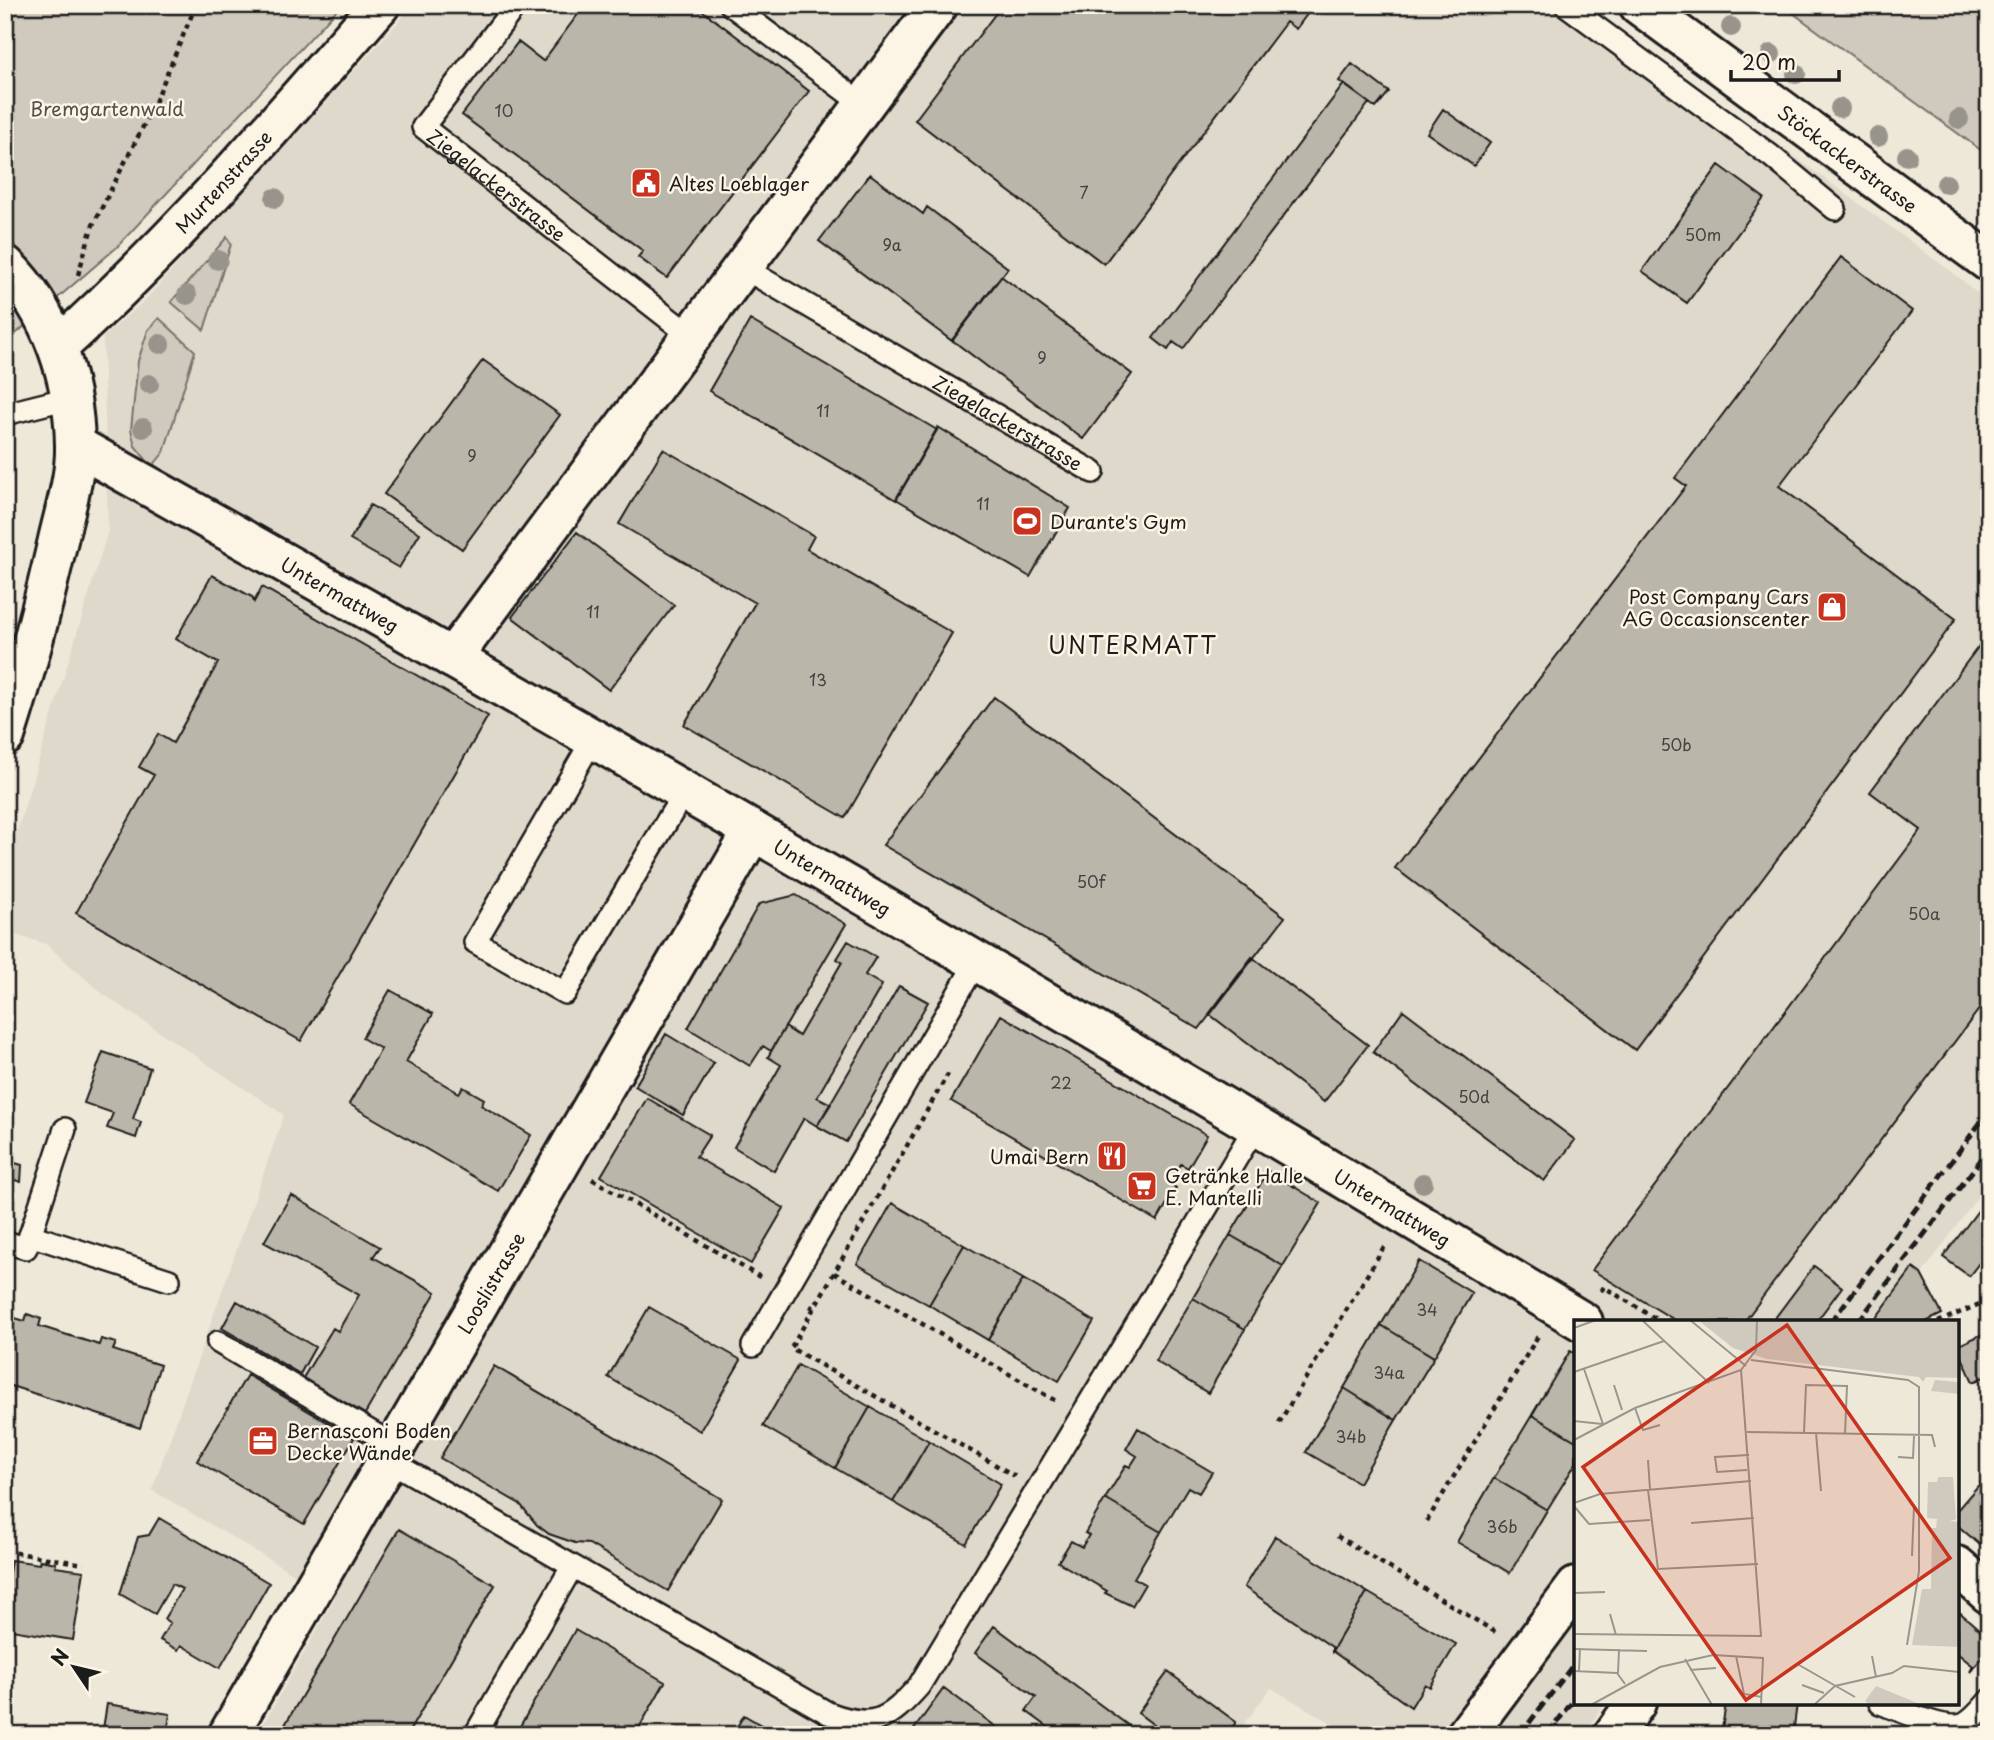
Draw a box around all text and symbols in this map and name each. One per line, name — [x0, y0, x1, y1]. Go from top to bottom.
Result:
scale bar — [1731, 38, 1840, 82]
text: 20 m — [1742, 45, 1796, 77]
park label: Bremgartenwald — [30, 94, 184, 122]
house number: 10 — [495, 98, 513, 122]
street label: Stöckackerstrasse — [1772, 98, 1923, 219]
street label: Ziegelackerstrasse — [422, 122, 572, 247]
street label: Murtenstrasse — [168, 124, 278, 239]
public building icon: Altes Loeblager — [629, 166, 663, 200]
place label: Altes Loeblager — [669, 169, 809, 197]
house number: 7 — [1079, 180, 1089, 204]
house number: 50m — [1685, 222, 1721, 246]
house number: 9a — [882, 232, 902, 256]
house number: 9 — [1037, 345, 1047, 369]
street label: Ziegelackerstrasse — [928, 368, 1088, 477]
house number: 11 — [816, 398, 830, 422]
house number: 9 — [467, 443, 477, 467]
house number: 11 — [976, 491, 990, 515]
sports icon: Durante's Gym — [1010, 504, 1044, 538]
place label: Durante's Gym — [1050, 507, 1187, 535]
street label: Untermattweg — [275, 549, 404, 639]
place label: Post Company Cars AG Occasionscenter — [1623, 582, 1809, 632]
shop icon: Post Company Cars AG Occasionscenter — [1815, 590, 1849, 624]
house number: 11 — [586, 599, 600, 623]
district label: UNTERMATT — [1048, 627, 1218, 662]
house number: 13 — [809, 667, 827, 691]
house number: 50b — [1660, 732, 1692, 756]
street label: Untermattweg — [768, 832, 897, 922]
house number: 50f — [1077, 869, 1107, 893]
house number: 50a — [1908, 901, 1940, 925]
house number: 22 — [1050, 1070, 1072, 1094]
house number: 50d — [1458, 1084, 1490, 1108]
restaurant icon: Umai Bern — [1095, 1139, 1129, 1173]
place label: Umai Bern — [989, 1142, 1089, 1170]
place label: Getränke Halle E. Mantelli — [1165, 1161, 1303, 1211]
street label: Untermattweg — [1328, 1161, 1456, 1253]
supermarket icon: Getränke Halle E. Mantelli — [1125, 1169, 1159, 1203]
street label: Looslistrasse — [450, 1227, 531, 1339]
house number: 34 — [1416, 1297, 1438, 1321]
inset map — [1574, 1320, 1959, 1705]
house number: 34a — [1373, 1360, 1405, 1384]
place label: Bernasconi Boden Decke Wände — [286, 1416, 451, 1466]
office icon: Bernasconi Boden Decke Wände — [246, 1424, 280, 1458]
house number: 34b — [1336, 1424, 1366, 1448]
house number: 36b — [1487, 1514, 1518, 1538]
north arrow — [38, 1632, 108, 1702]
text: N — [43, 1642, 75, 1671]

